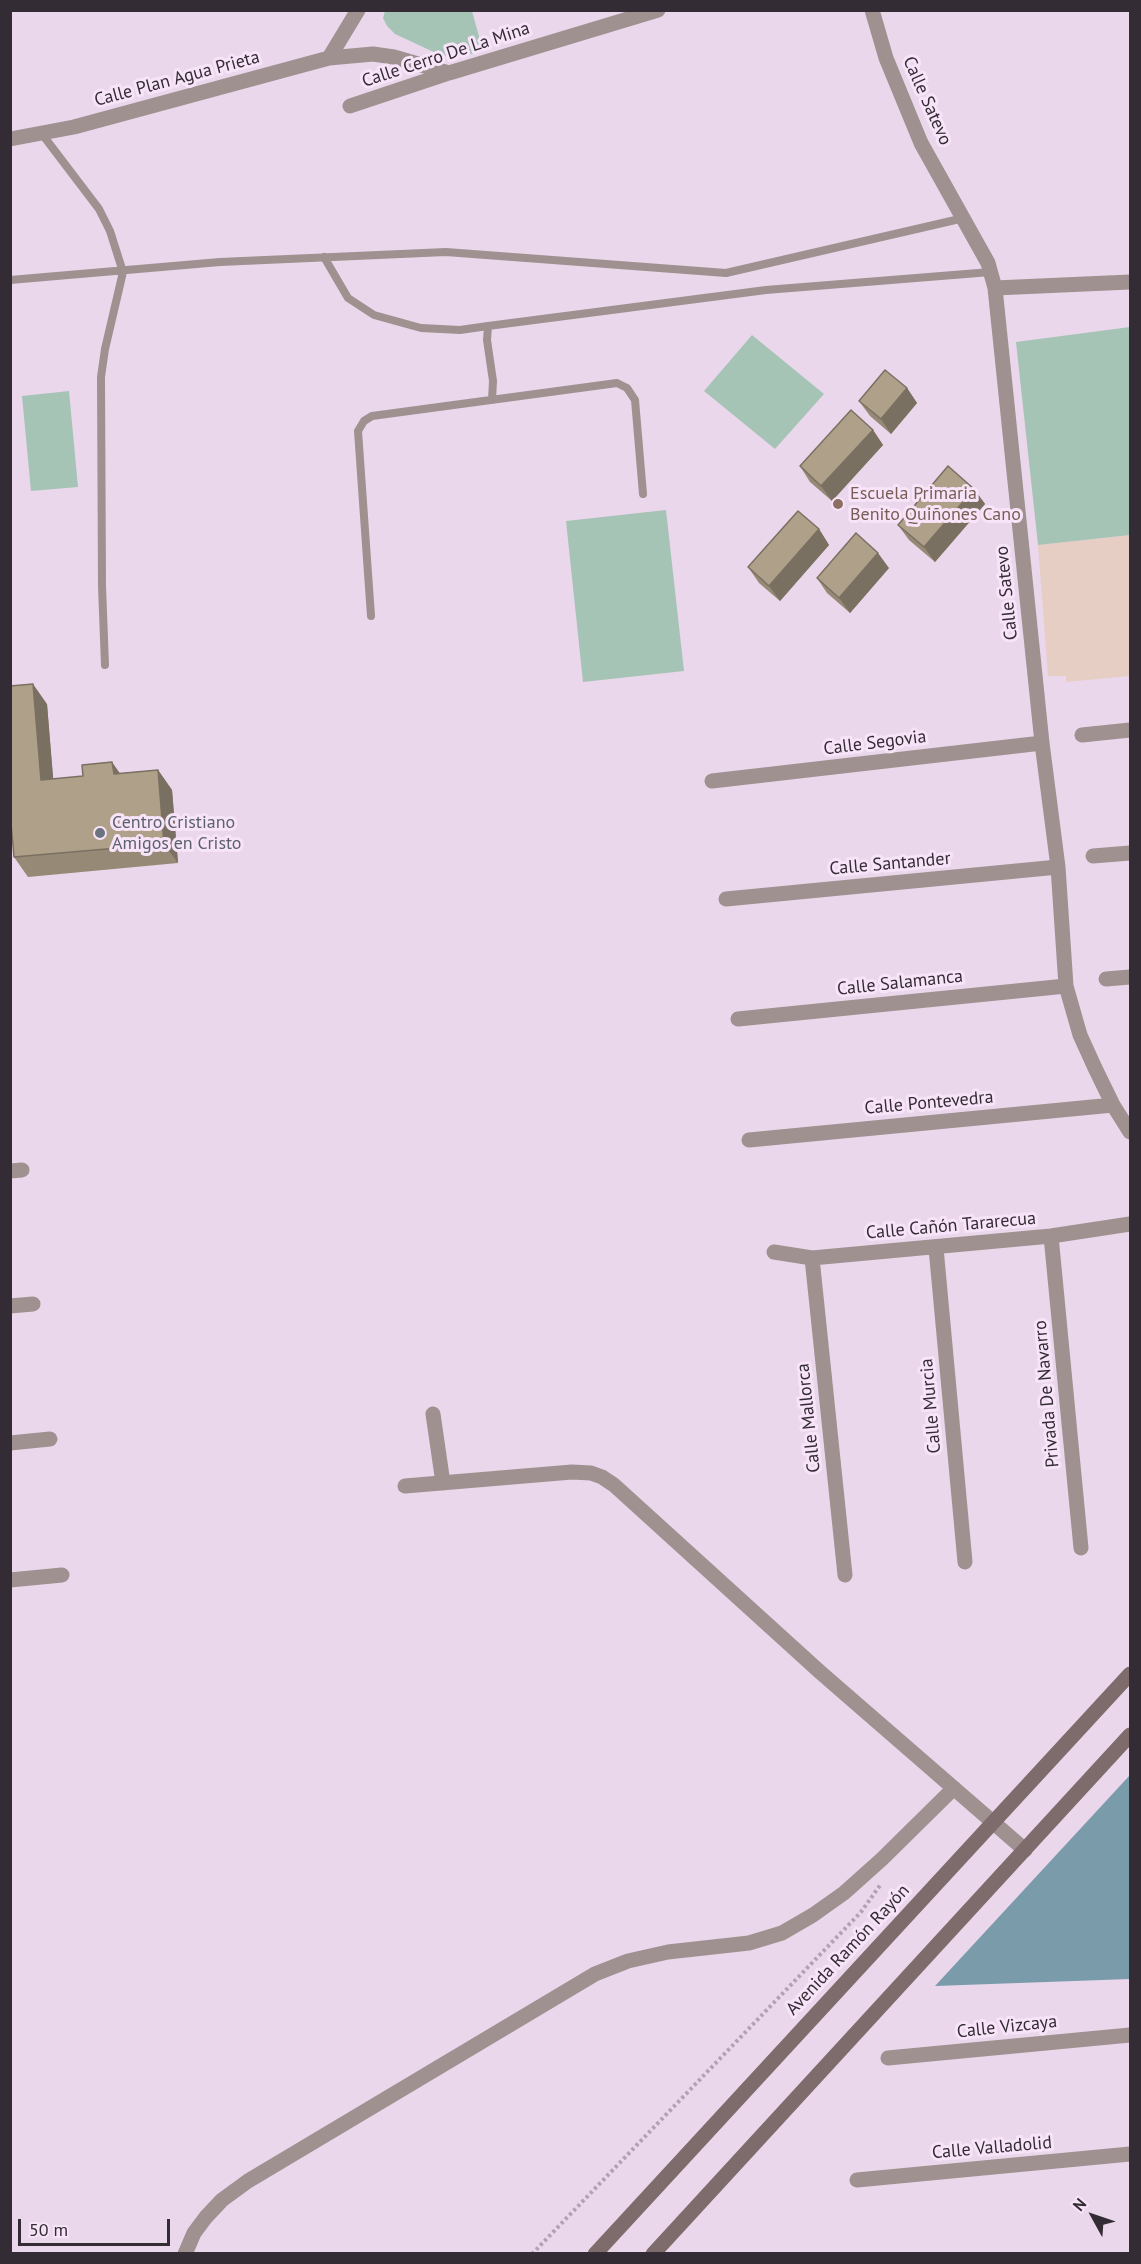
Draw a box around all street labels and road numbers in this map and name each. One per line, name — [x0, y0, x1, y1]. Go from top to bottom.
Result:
street label: Calle Cerro De La Mina — [359, 18, 533, 92]
street label: Calle Plan Agua Prieta — [92, 47, 262, 111]
street label: Calle Satevo — [898, 53, 956, 149]
street label: Calle Satevo — [991, 545, 1023, 641]
street label: Calle Segovia — [822, 726, 928, 760]
street label: Calle Santander — [829, 848, 951, 880]
street label: Calle Salamanca — [836, 966, 964, 1000]
street label: Calle Pontevedra — [864, 1087, 994, 1119]
street label: Calle Cañón Tararecua — [865, 1208, 1037, 1244]
street label: Privada De Navarro — [1030, 1320, 1064, 1468]
street label: Calle Murcia — [916, 1358, 946, 1454]
street label: Calle Mallorca — [793, 1362, 825, 1474]
street label: Avenida Ramón Rayón — [782, 1880, 914, 2020]
street label: Calle Vizcaya — [956, 2011, 1058, 2043]
street label: Calle Valladolid — [931, 2132, 1053, 2164]

